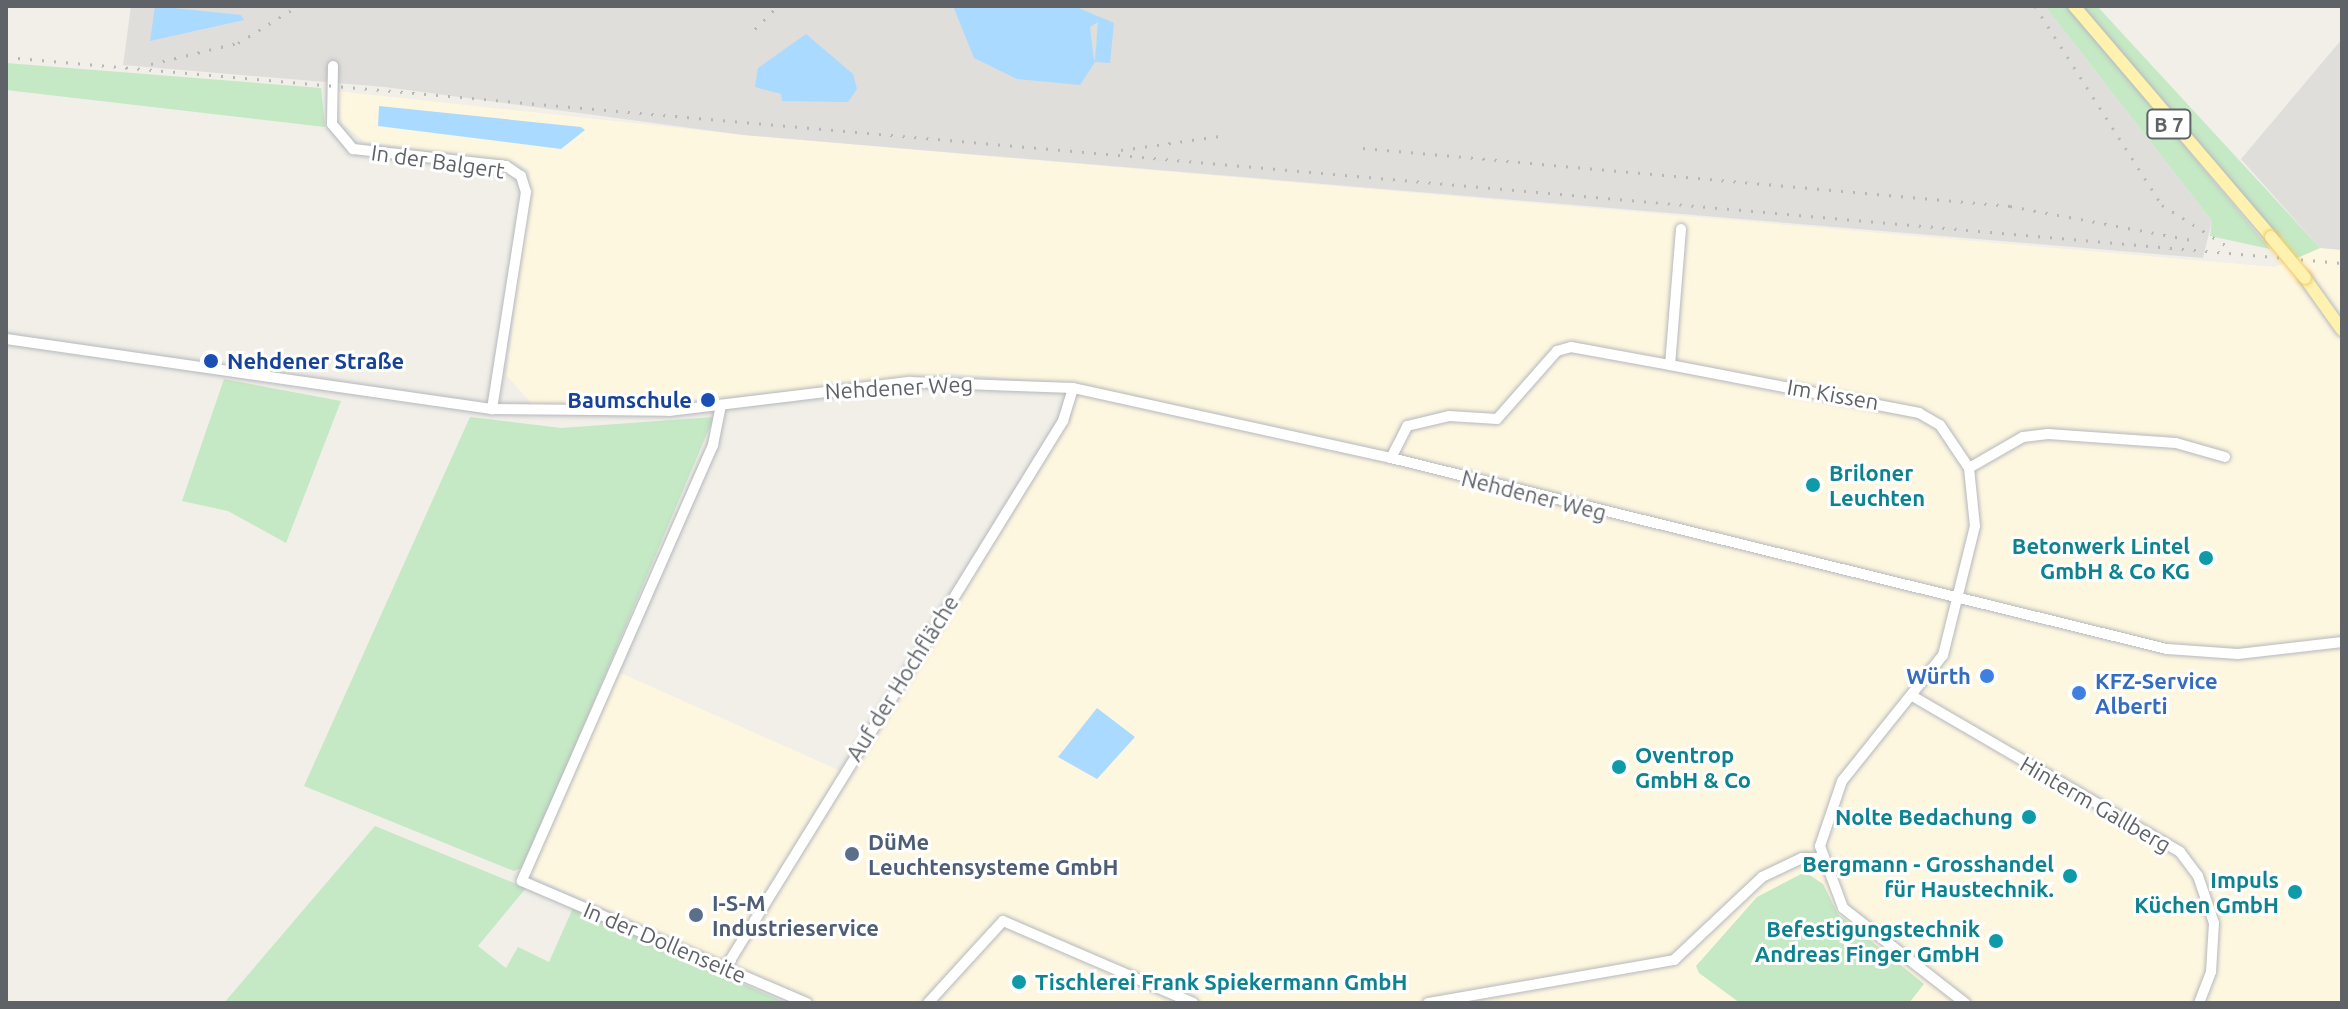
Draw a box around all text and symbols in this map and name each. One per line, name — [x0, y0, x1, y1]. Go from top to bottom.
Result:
road number: B 7 — [2145, 108, 2193, 140]
street label: In der Balgert — [370, 139, 506, 183]
place label: Nehdener Straße — [227, 348, 404, 374]
marker: Nehdener Straße — [202, 352, 220, 370]
street label: Nehdener Weg — [824, 370, 974, 404]
street label: Im Kissen — [1785, 373, 1881, 415]
place label: Baumschule — [567, 387, 692, 413]
marker: Baumschule — [699, 391, 717, 409]
place label: Briloner Leuchten — [1829, 459, 1925, 510]
street label: Nehdener Weg — [1459, 464, 1609, 526]
marker: Briloner Leuchten — [1804, 476, 1822, 494]
place label: Betonwerk Lintel GmbH & Co KG — [2012, 532, 2190, 584]
marker: Betonwerk Lintel GmbH & Co KG — [2197, 549, 2215, 567]
street label: Auf der Hochfläche — [840, 590, 964, 766]
place label: Würth — [1906, 663, 1971, 689]
marker: Würth — [1978, 667, 1996, 685]
place label: KFZ-Service Alberti — [2095, 667, 2218, 718]
marker: KFZ-Service Alberti — [2070, 684, 2088, 702]
place label: Oventrop GmbH & Co — [1635, 741, 1751, 792]
street label: Hinterm Gallberg — [2016, 750, 2176, 858]
marker: Oventrop GmbH & Co — [1610, 758, 1628, 776]
place label: Nolte Bedachung — [1835, 804, 2013, 830]
marker: Nolte Bedachung — [2020, 808, 2038, 826]
place label: DüMe Leuchtensysteme GmbH — [868, 828, 1118, 880]
marker: DüMe Leuchtensysteme GmbH — [843, 845, 861, 863]
place label: Bergmann - Grosshandel für Haustechnik. — [1802, 850, 2054, 902]
place label: Impuls Küchen GmbH — [2134, 866, 2279, 918]
marker: Bergmann - Grosshandel für Haustechnik. — [2061, 867, 2079, 885]
marker: Impuls Küchen GmbH — [2286, 883, 2304, 901]
place label: I-S-M Industrieservice — [712, 889, 879, 940]
street label: In der Dollenseite — [580, 896, 750, 988]
marker: I-S-M Industrieservice — [687, 906, 705, 924]
place label: Befestigungstechnik Andreas Finger GmbH — [1755, 915, 1980, 966]
marker: Befestigungstechnik Andreas Finger GmbH — [1987, 932, 2005, 950]
place label: Tischlerei Frank Spiekermann GmbH — [1035, 969, 1407, 995]
marker: Tischlerei Frank Spiekermann GmbH — [1010, 973, 1028, 991]

